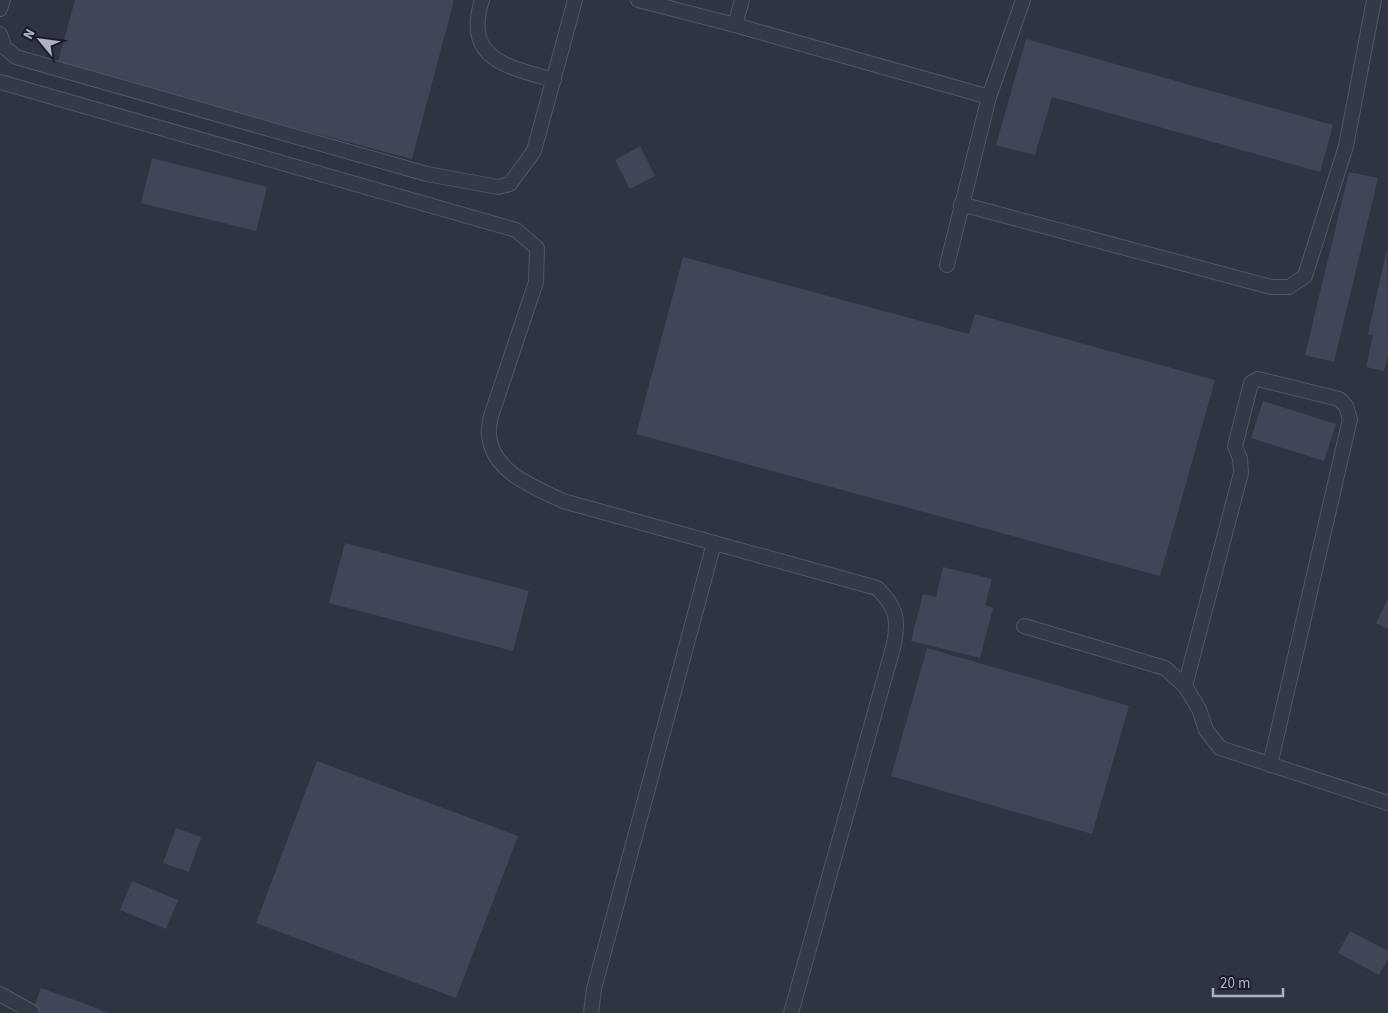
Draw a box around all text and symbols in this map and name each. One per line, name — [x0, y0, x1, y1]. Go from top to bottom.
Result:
north arrow — [15, 15, 65, 65]
text: N — [19, 25, 41, 43]
scale bar — [1213, 966, 1283, 998]
text: 20 m — [1220, 973, 1250, 994]

